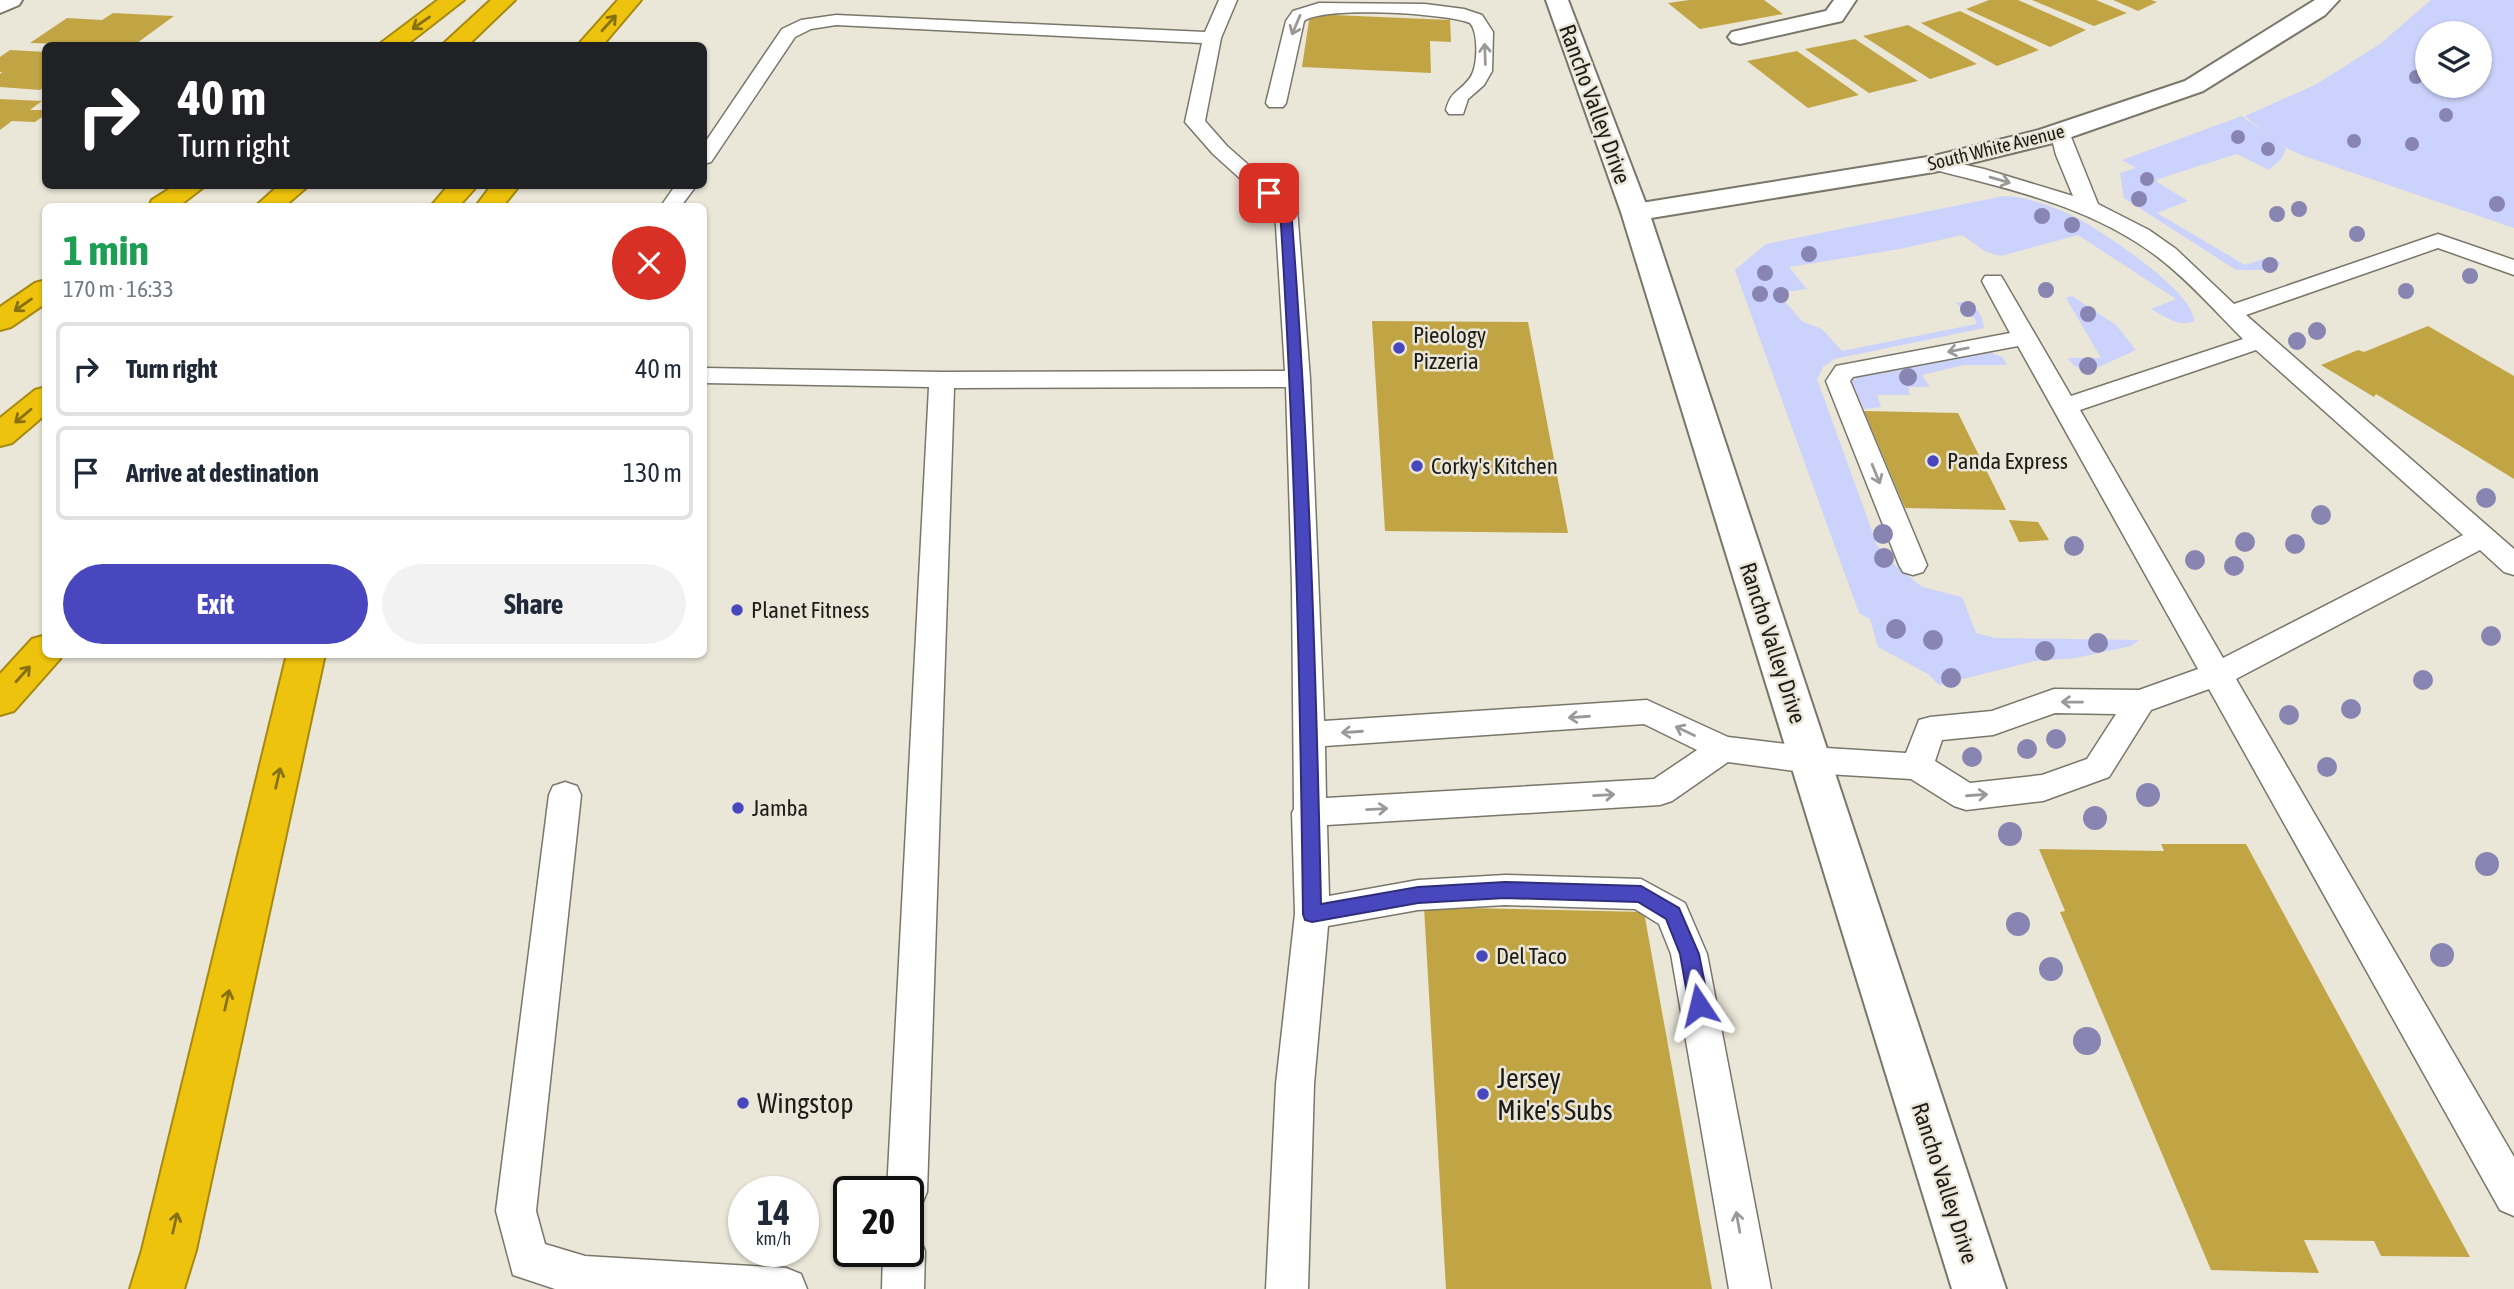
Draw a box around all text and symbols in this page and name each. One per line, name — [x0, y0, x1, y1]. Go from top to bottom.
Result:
one-way arrow — [1289, 14, 1302, 35]
one-way arrow — [601, 15, 618, 32]
one-way arrow — [412, 16, 431, 30]
street label: Rancho Valley Drive — [1554, 21, 1636, 187]
map controls — [2415, 21, 2492, 98]
button: layers — [2415, 21, 2492, 98]
one-way arrow — [1478, 42, 1491, 65]
text: 40 m — [178, 69, 266, 125]
icon: right — [63, 70, 154, 161]
street label: South White Avenue — [1925, 119, 2067, 175]
text: Turn right — [178, 127, 291, 164]
pin — [1239, 163, 1299, 223]
icon: arrive — [1250, 174, 1288, 212]
one-way arrow — [1989, 174, 2011, 187]
text: 1 min — [63, 226, 149, 274]
button: close — [612, 226, 686, 300]
text: 170 m · 16:33 — [63, 276, 174, 302]
one-way arrow — [14, 298, 33, 312]
place label: Pieology Pizzeria — [1413, 322, 1486, 374]
marker: Pieology Pizzeria — [1391, 340, 1407, 356]
one-way arrow — [1947, 343, 1970, 357]
icon: right — [67, 350, 105, 388]
text: Turn right — [126, 354, 217, 384]
text: 40 m — [635, 354, 682, 384]
one-way arrow — [14, 408, 32, 424]
place label: Panda Express — [1947, 448, 2068, 474]
place label: Corky's Kitchen — [1431, 453, 1558, 479]
marker: Panda Express — [1925, 453, 1941, 469]
icon: arrive — [67, 454, 105, 492]
text: Arrive at destination — [126, 458, 319, 488]
text: 130 m — [623, 458, 682, 488]
marker: Corky's Kitchen — [1409, 458, 1425, 474]
one-way arrow — [1870, 462, 1883, 484]
street label: Rancho Valley Drive — [1735, 559, 1811, 727]
button: Exit — [63, 564, 368, 644]
button: Share — [382, 564, 686, 644]
place label: Planet Fitness — [751, 597, 869, 623]
marker: Planet Fitness — [729, 602, 745, 618]
one-way arrow — [15, 665, 31, 683]
one-way arrow — [2061, 695, 2084, 708]
one-way arrow — [1568, 710, 1591, 723]
one-way arrow — [1675, 723, 1696, 737]
one-way arrow — [1341, 726, 1364, 739]
one-way arrow — [272, 767, 285, 790]
one-way arrow — [1965, 788, 1988, 801]
one-way arrow — [1592, 789, 1615, 802]
place label: Jamba — [752, 795, 808, 821]
marker: Jamba — [730, 800, 746, 816]
one-way arrow — [1365, 802, 1387, 815]
place label: Del Taco — [1496, 943, 1567, 969]
marker: Del Taco — [1474, 948, 1490, 964]
position arrow — [1662, 968, 1736, 1042]
one-way arrow — [221, 989, 234, 1012]
place label: Jersey Mike's Subs — [1497, 1062, 1613, 1126]
marker: Jersey Mike's Subs — [1475, 1086, 1491, 1102]
place label: Wingstop — [757, 1087, 853, 1119]
marker: Wingstop — [735, 1095, 751, 1111]
street label: Rancho Valley Drive — [1907, 1099, 1983, 1267]
speed limit sign: 20 — [833, 1176, 924, 1267]
text: 14 — [757, 1192, 790, 1232]
one-way arrow — [1731, 1211, 1744, 1234]
one-way arrow — [169, 1212, 183, 1235]
text: km/h — [756, 1228, 791, 1249]

